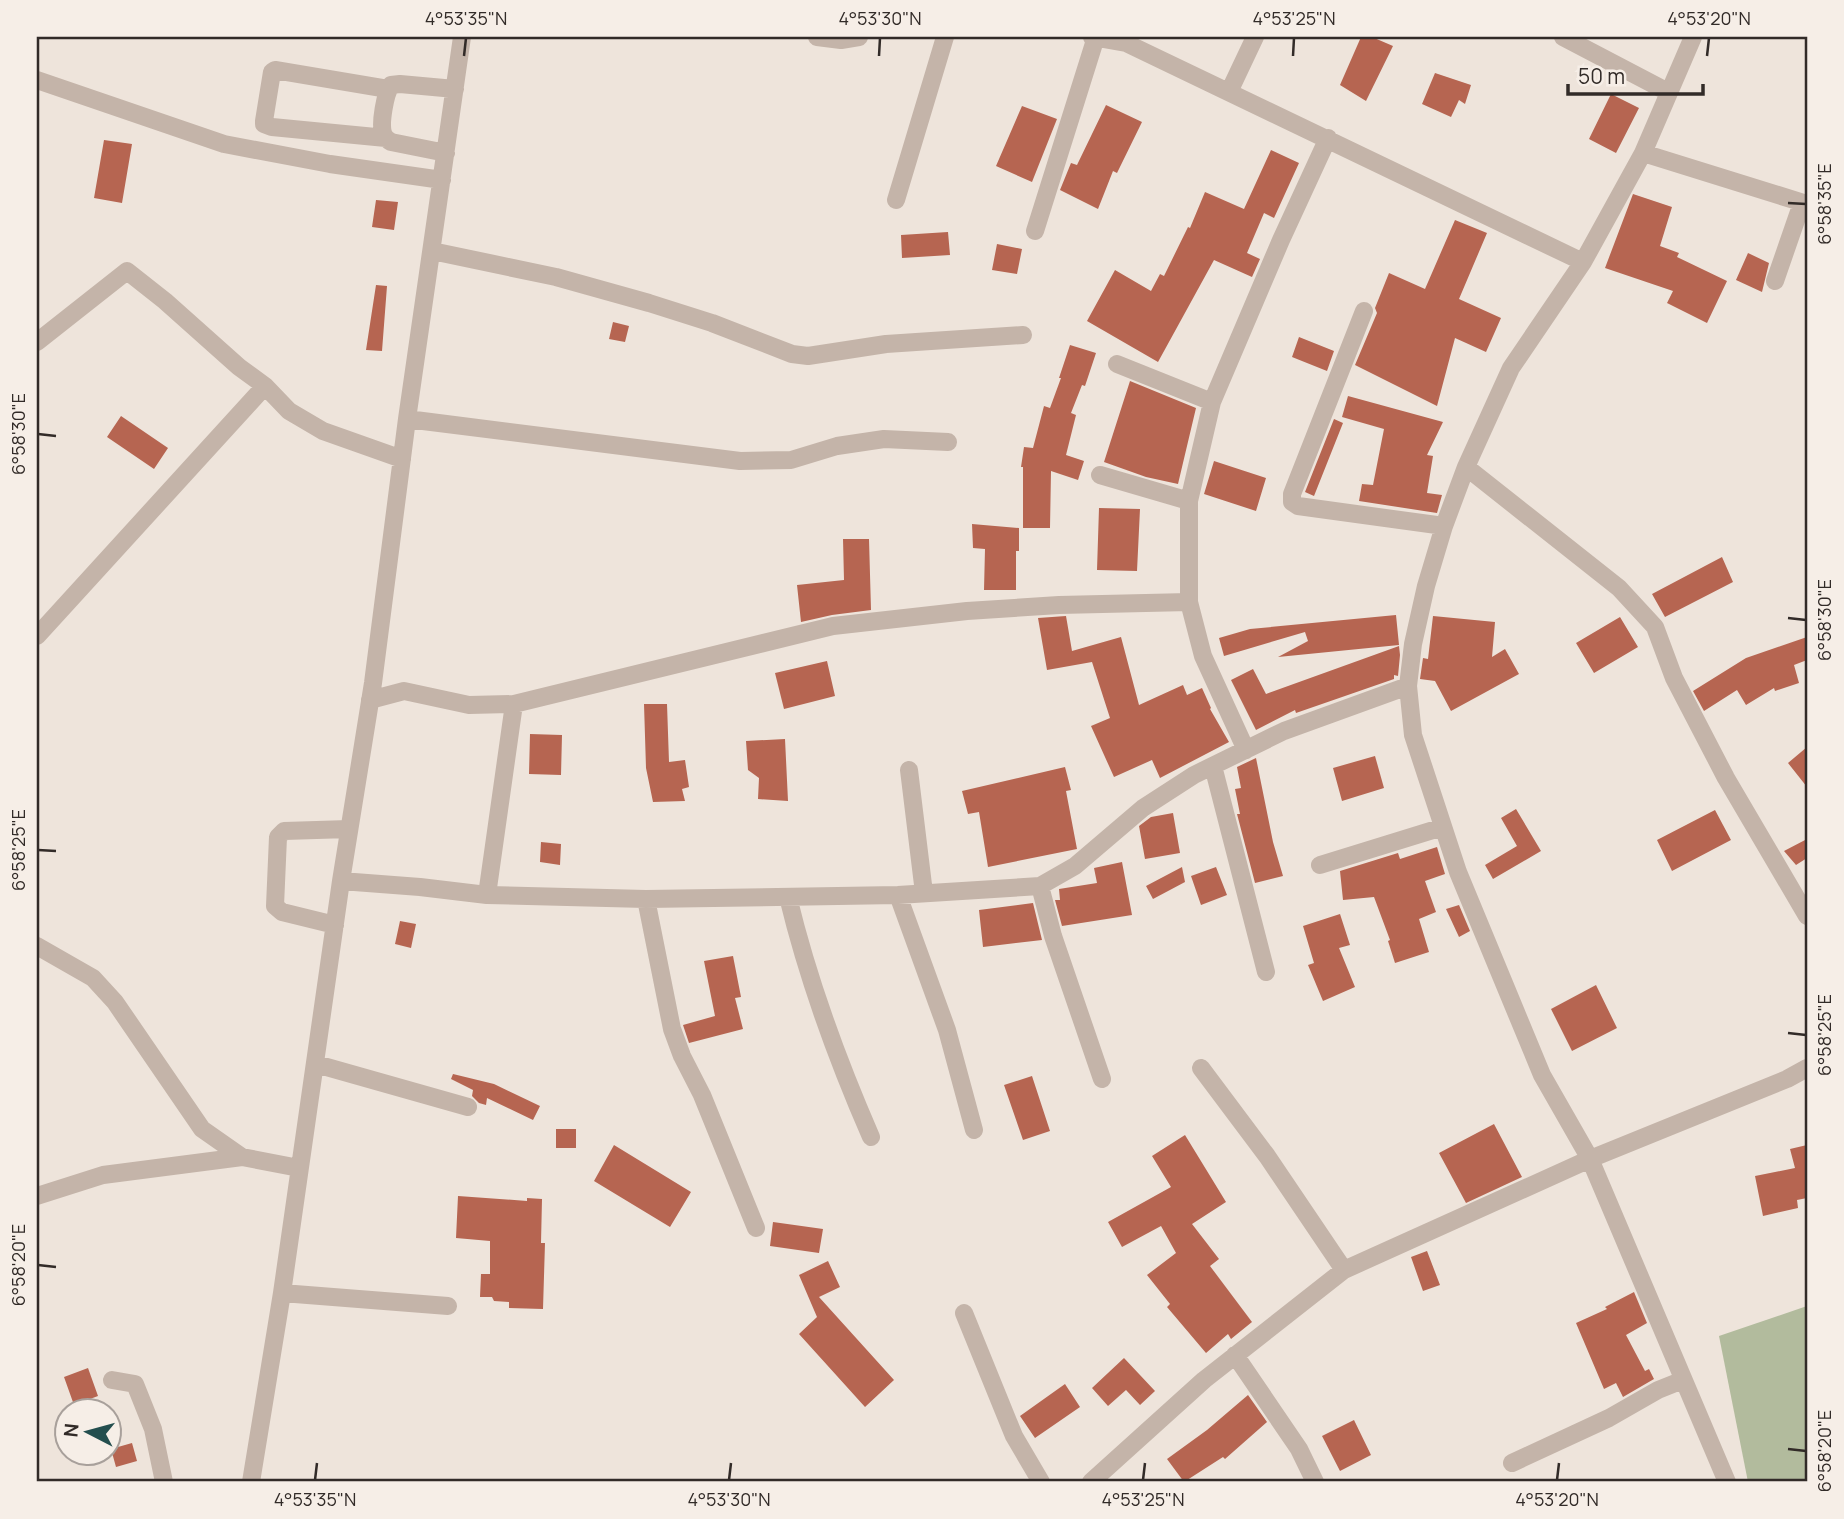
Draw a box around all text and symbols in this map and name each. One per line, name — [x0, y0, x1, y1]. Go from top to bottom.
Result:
text: 4°53'35"N — [425, 6, 507, 30]
text: 4°53'30"N — [838, 6, 922, 30]
text: 4°53'25"N — [1253, 6, 1335, 30]
text: 4°53'20"N — [1667, 6, 1751, 30]
scale bar — [1568, 52, 1702, 96]
text: 50 m — [1578, 62, 1625, 90]
text: 6°58'35"E — [1812, 163, 1836, 245]
text: 6°58'30"E — [6, 393, 30, 475]
text: 6°58'30"E — [1812, 579, 1836, 661]
text: 6°58'25"E — [6, 809, 30, 891]
text: 6°58'25"E — [1812, 994, 1836, 1076]
text: 6°58'20"E — [6, 1224, 30, 1306]
north arrow — [52, 1396, 122, 1466]
text: 6°58'20"E — [1812, 1410, 1836, 1492]
text: N — [57, 1422, 85, 1438]
text: 4°53'35"N — [274, 1487, 356, 1511]
text: 4°53'30"N — [687, 1487, 771, 1511]
text: 4°53'25"N — [1102, 1487, 1184, 1511]
text: 4°53'20"N — [1515, 1487, 1599, 1511]

